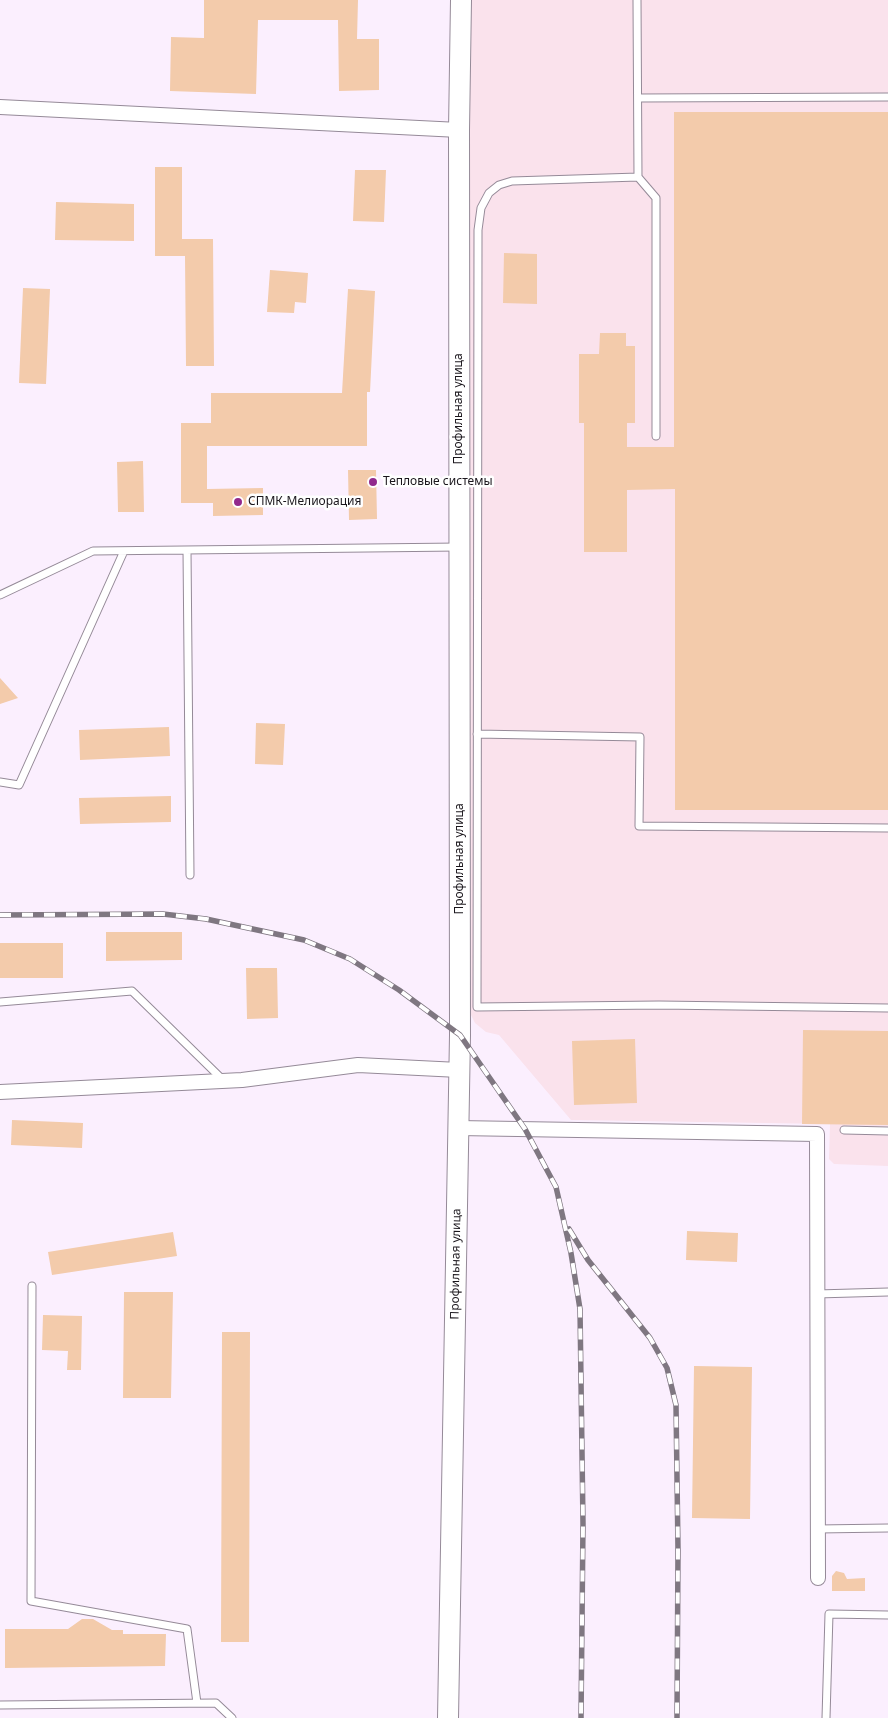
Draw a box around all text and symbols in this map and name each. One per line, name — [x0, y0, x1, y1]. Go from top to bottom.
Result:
street label: Профильная улица — [452, 353, 466, 465]
place label: Тепловые системы — [383, 475, 493, 489]
marker: Тепловые системы — [367, 476, 379, 488]
place label: СПМК-Мелиорация — [248, 495, 361, 509]
marker: СПМК-Мелиорация — [232, 496, 244, 508]
street label: Профильная улица — [453, 803, 467, 915]
street label: Профильная улица — [448, 1208, 464, 1320]

